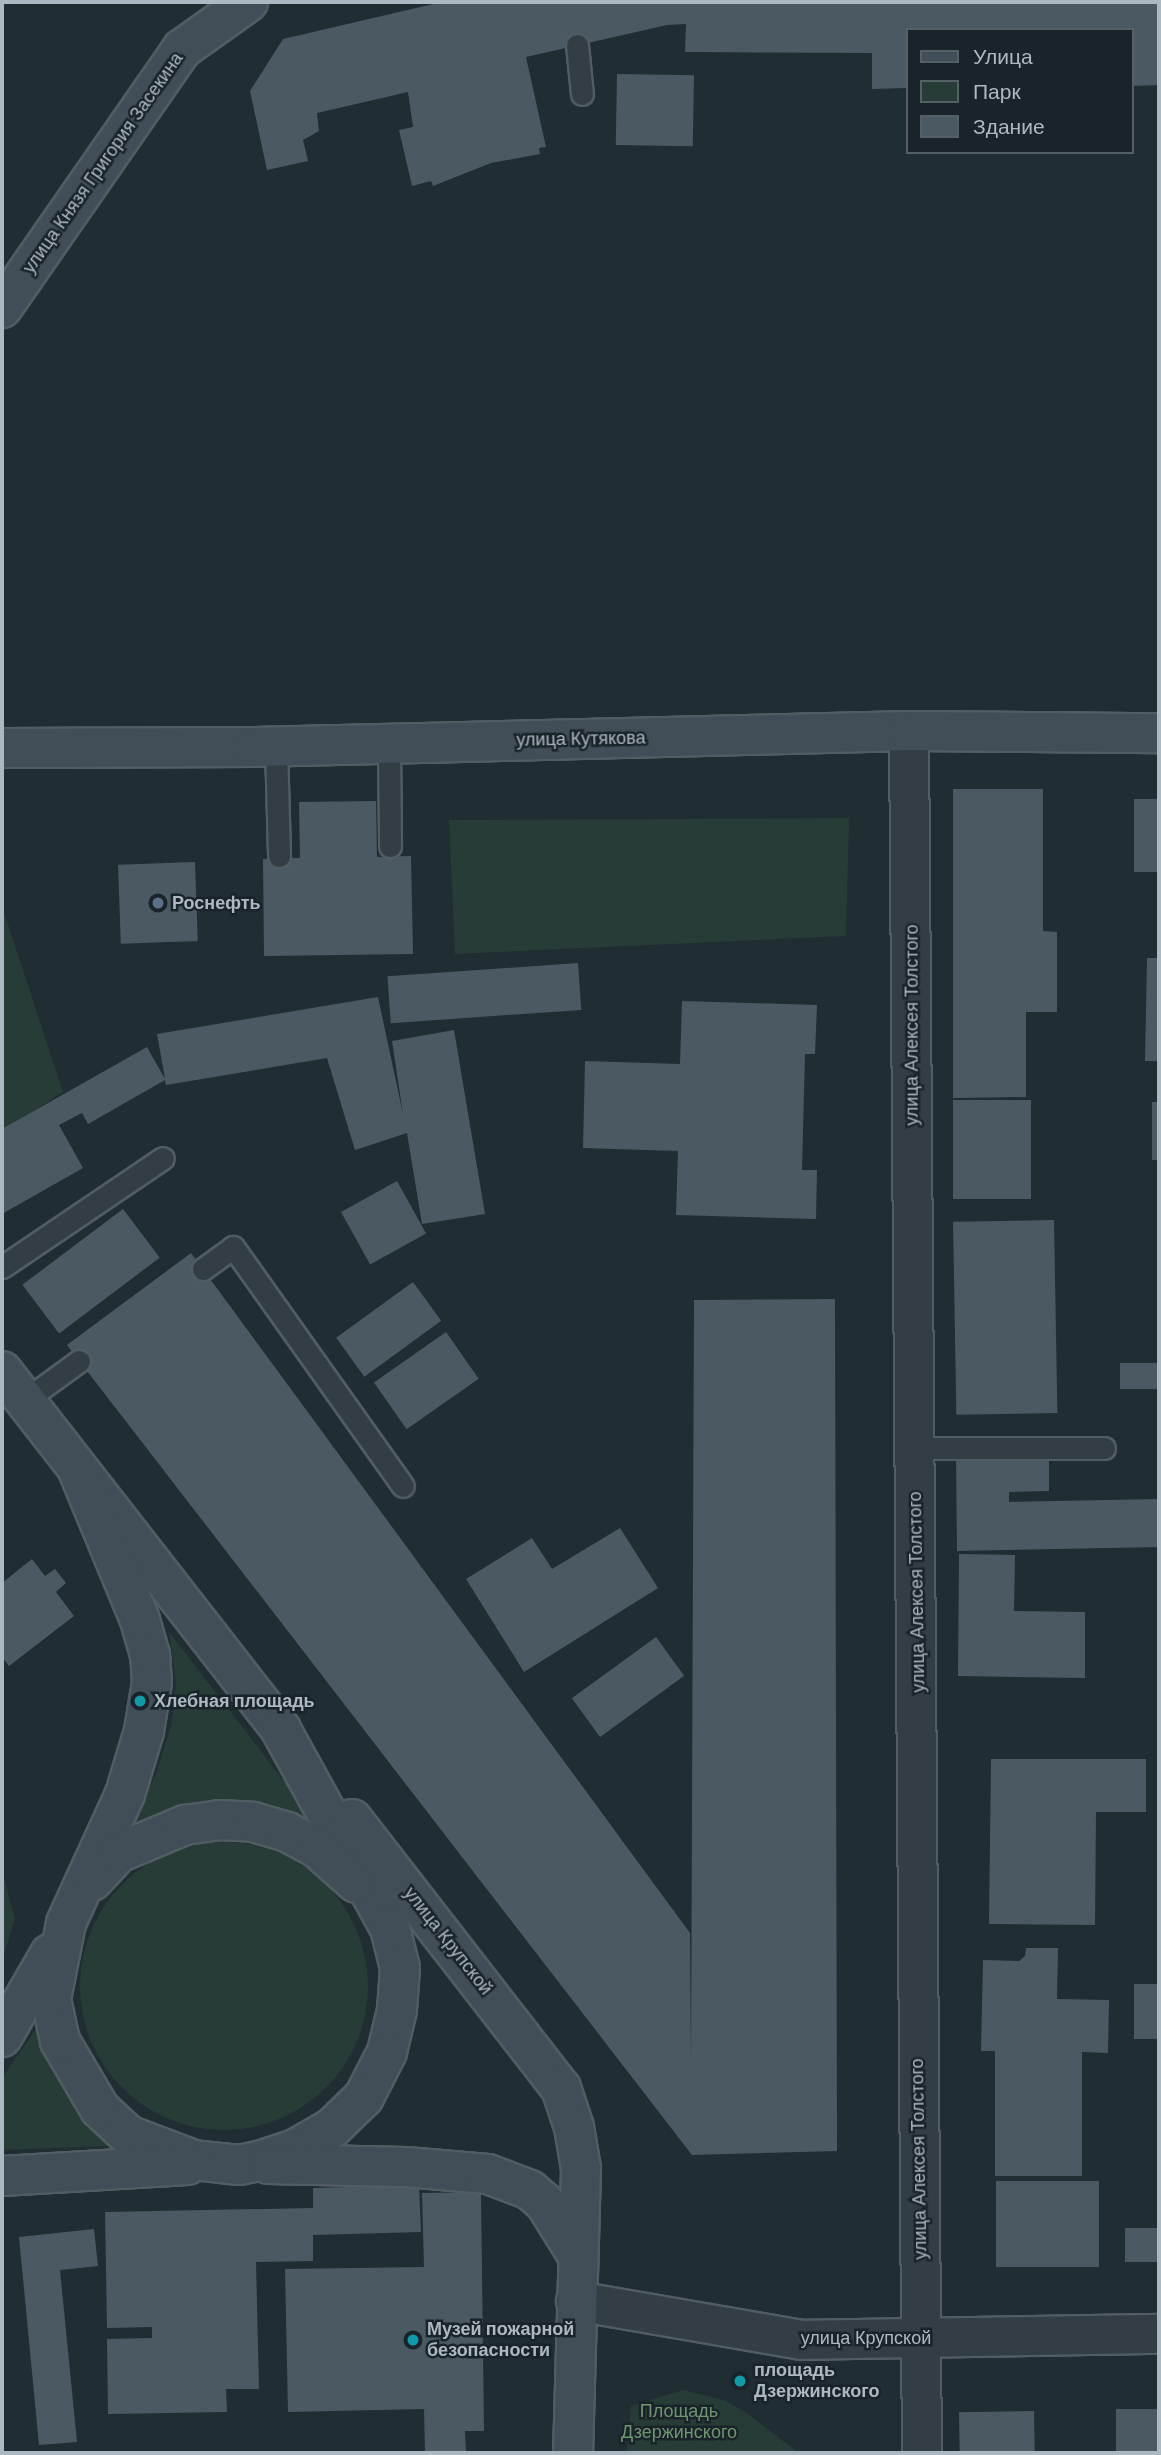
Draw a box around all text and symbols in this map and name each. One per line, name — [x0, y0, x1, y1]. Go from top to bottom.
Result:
legend — [906, 28, 1133, 154]
text: Улица — [973, 43, 1033, 71]
street label: улица Князя Григория Засекина — [18, 48, 188, 278]
text: Парк — [973, 78, 1021, 106]
text: Здание — [973, 113, 1045, 141]
street label: улица Кутякова — [516, 727, 646, 751]
place label: Роснефть — [172, 892, 261, 914]
marker: Роснефть — [150, 895, 166, 911]
street label: улица Алексея Толстого — [901, 924, 923, 1126]
street label: улица Алексея Толстого — [904, 1491, 930, 1693]
place label: Хлебная площадь — [154, 1690, 315, 1712]
marker: Хлебная площадь — [132, 1693, 148, 1709]
street label: улица Крупской — [399, 1883, 497, 1999]
street label: улица Алексея Толстого — [906, 2058, 932, 2260]
place label: Музей пожарной безопасности — [427, 2319, 574, 2362]
street label: улица Крупской — [801, 2327, 931, 2349]
marker: Музей пожарной безопасности — [405, 2332, 421, 2348]
place label: площадь Дзержинского — [754, 2360, 879, 2402]
marker: площадь Дзержинского — [732, 2373, 748, 2389]
park label: Площадь Дзержинского — [621, 2401, 737, 2444]

